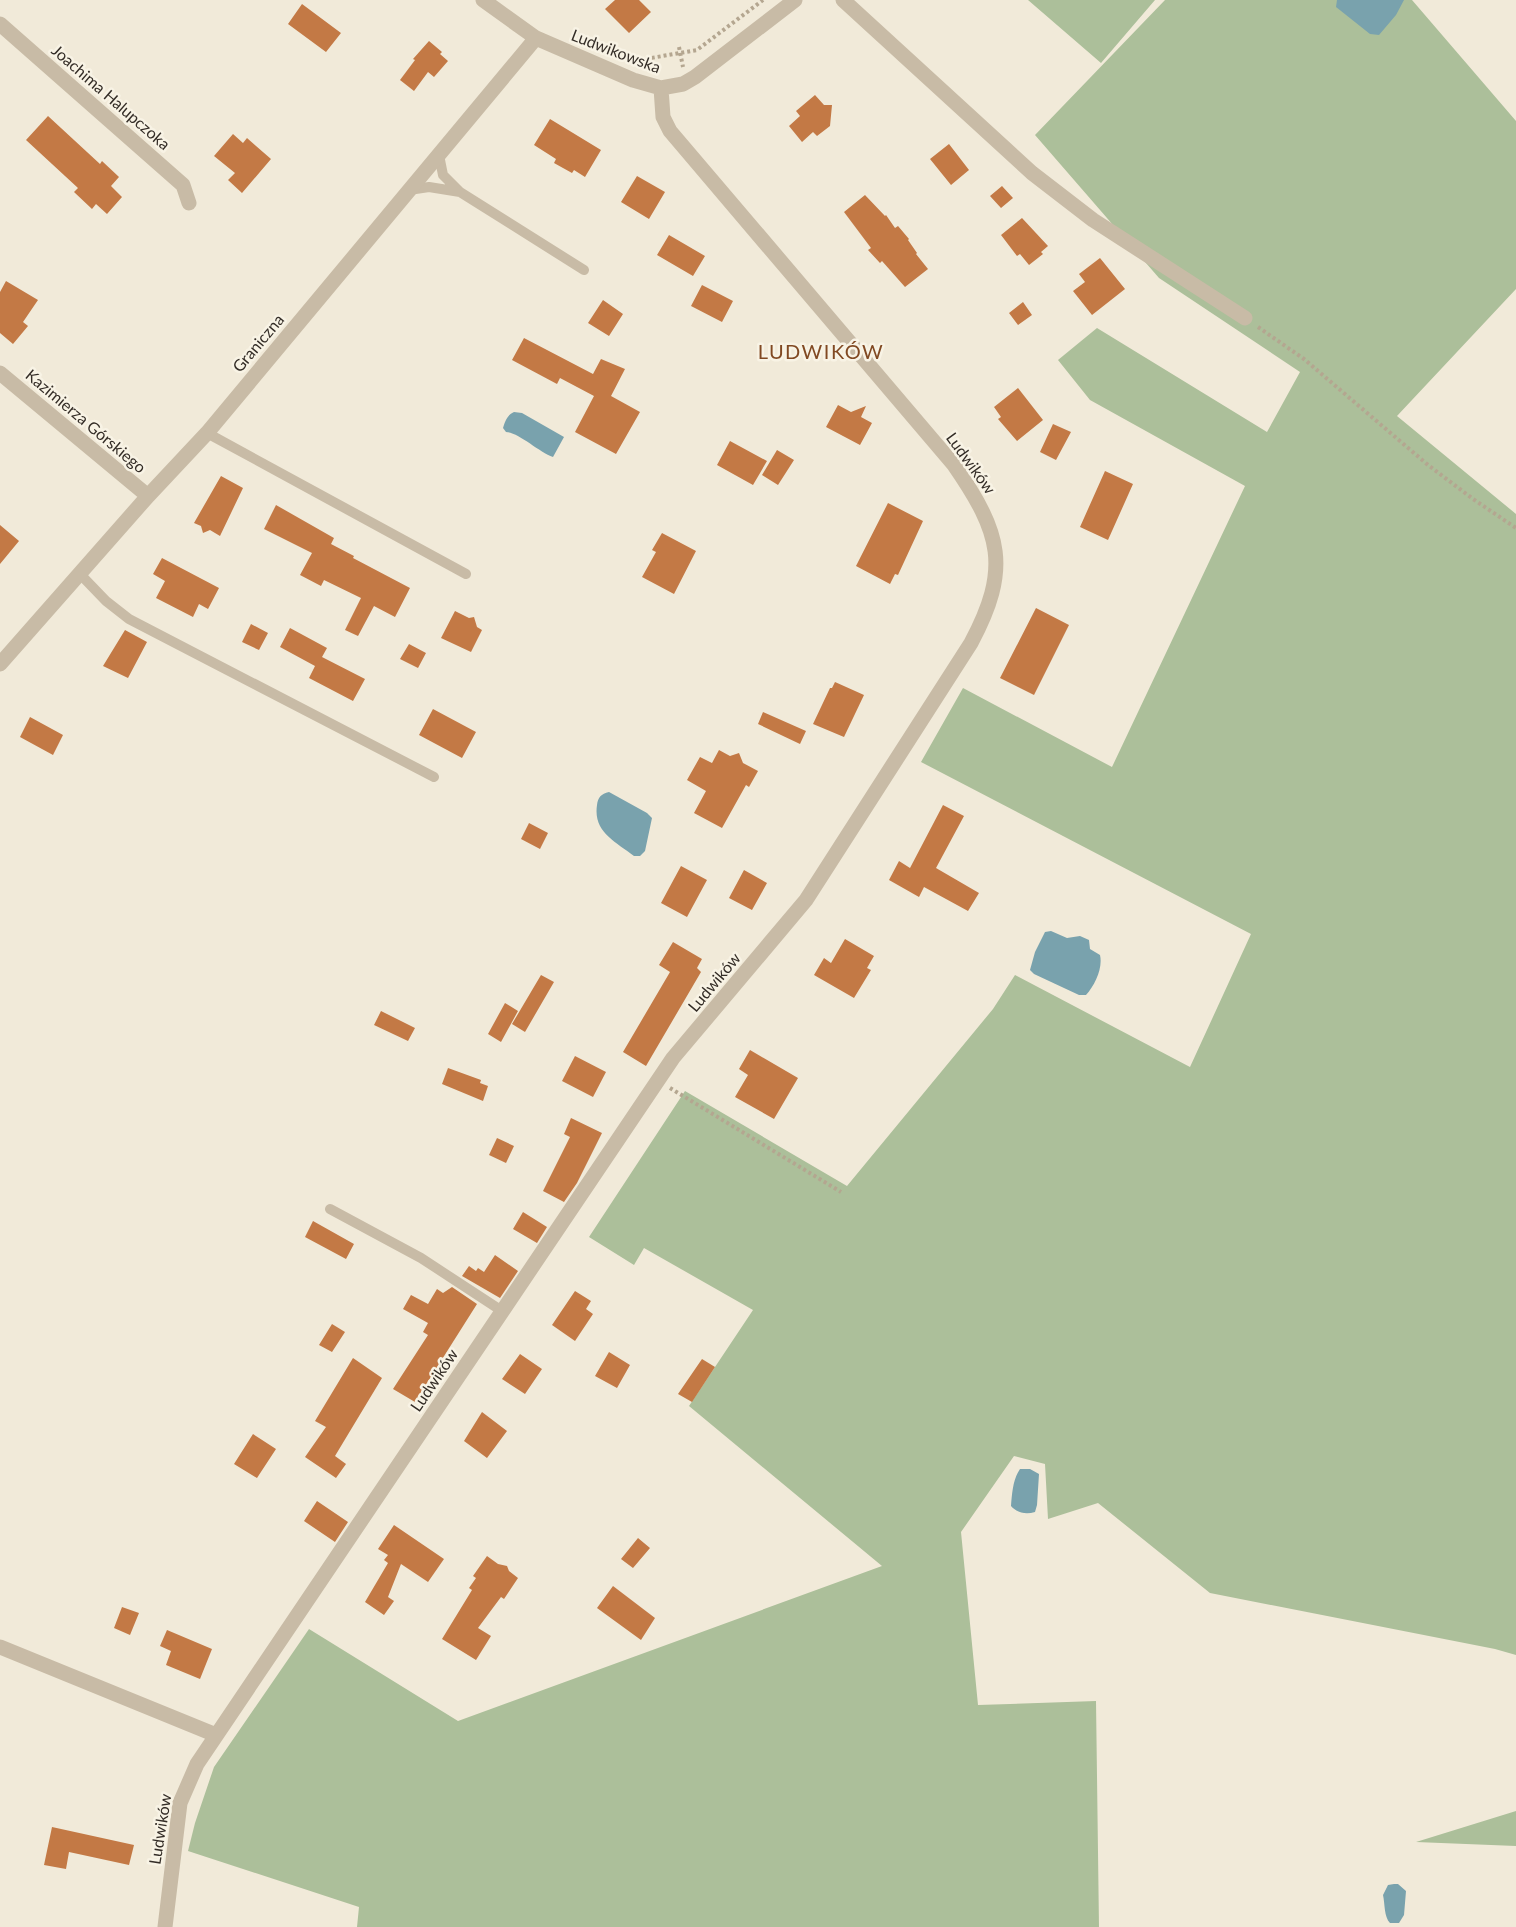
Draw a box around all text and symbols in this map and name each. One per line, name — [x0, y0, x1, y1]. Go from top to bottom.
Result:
street label: Ludwikowska — [569, 25, 664, 76]
street label: Joachima Halupczoka — [48, 40, 174, 153]
street label: Graniczna — [228, 310, 287, 375]
district label: LUDWIKÓW — [758, 339, 884, 363]
street label: Kazimierza Górskiego — [22, 365, 150, 476]
street label: Ludwików — [943, 428, 1000, 497]
street label: Ludwików — [683, 948, 744, 1015]
street label: Ludwików — [406, 1345, 462, 1415]
street label: Ludwików — [145, 1792, 175, 1866]

